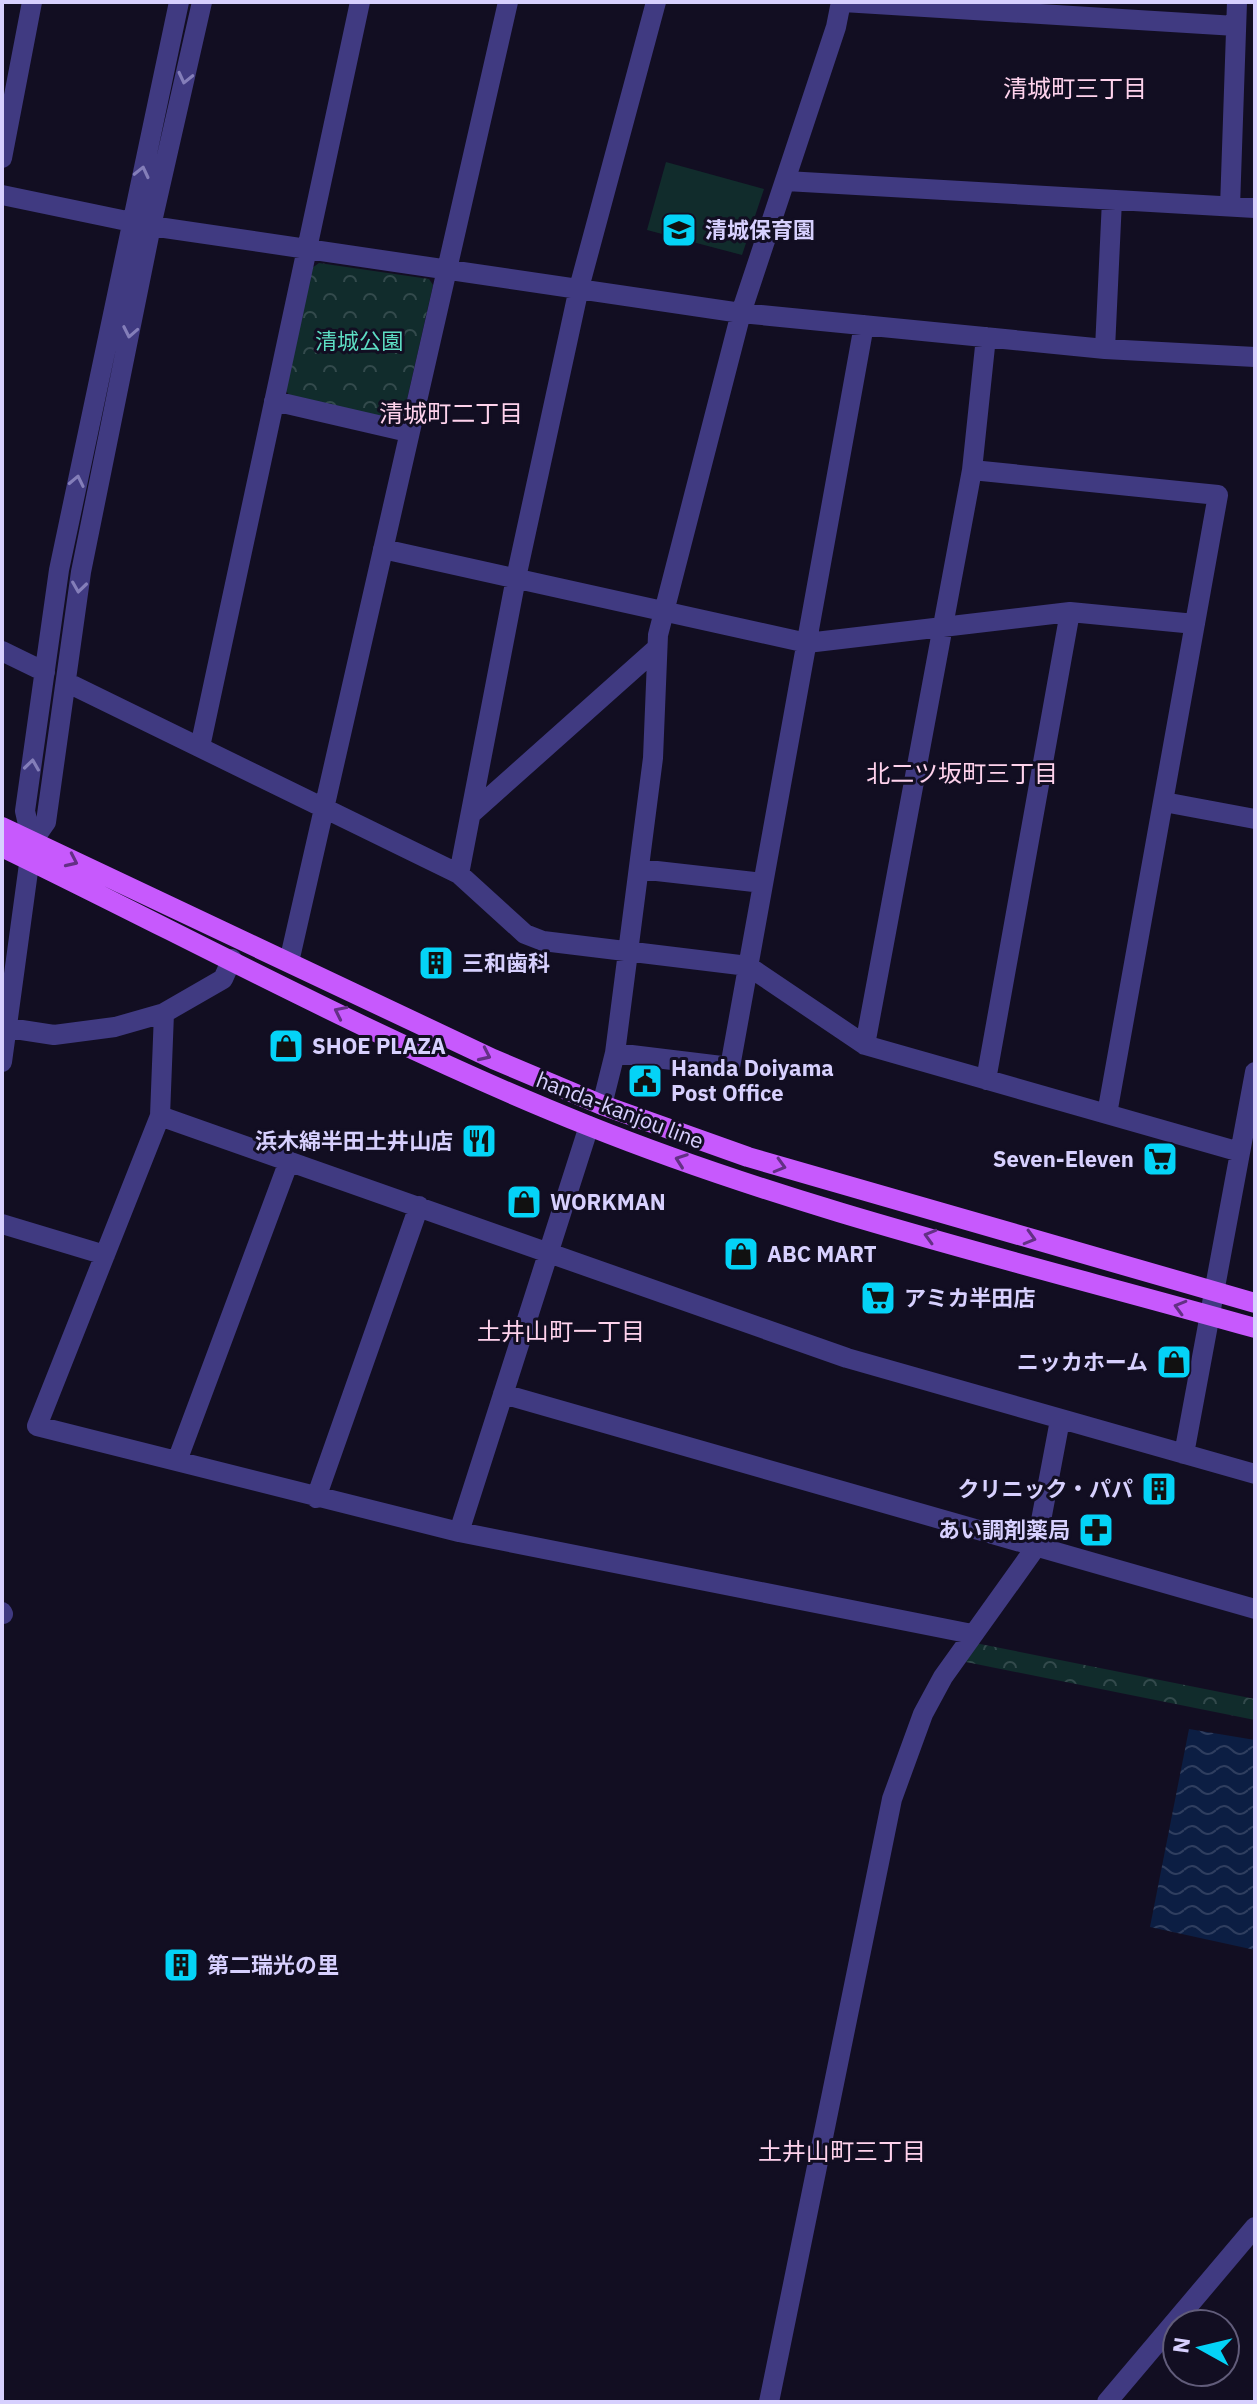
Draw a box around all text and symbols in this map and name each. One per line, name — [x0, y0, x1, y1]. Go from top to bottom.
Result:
one-way arrow — [177, 71, 194, 84]
district label: 清城町三丁目 — [1003, 72, 1147, 104]
one-way arrow — [133, 165, 150, 179]
school or university icon: 清城保育園 — [660, 211, 698, 249]
place label: 清城保育園 — [705, 215, 815, 244]
one-way arrow — [122, 325, 139, 339]
park label: 清城公園 — [315, 326, 403, 355]
district label: 清城町二丁目 — [379, 397, 523, 429]
one-way arrow — [68, 475, 85, 488]
one-way arrow — [71, 580, 88, 594]
district label: 北二ツ坂町三丁目 — [866, 757, 1058, 789]
one-way arrow — [23, 758, 40, 772]
one-way arrow — [64, 851, 78, 867]
building icon: 三和歯科 — [417, 944, 455, 982]
place label: 三和歯科 — [462, 948, 550, 977]
one-way arrow — [334, 1006, 349, 1022]
shop icon: SHOE PLAZA — [267, 1027, 305, 1065]
place label: SHOE PLAZA — [312, 1031, 446, 1060]
one-way arrow — [477, 1045, 491, 1061]
place label: Handa Doiyama Post Office — [671, 1053, 834, 1107]
public building icon: Handa Doiyama Post Office — [626, 1062, 664, 1100]
street label: handa-kanjou line — [532, 1064, 708, 1155]
restaurant icon: 浜木綿半田土井山店 — [460, 1122, 498, 1160]
place label: 浜木綿半田土井山店 — [255, 1126, 453, 1155]
supermarket icon: Seven-Eleven — [1141, 1140, 1179, 1178]
place label: Seven-Eleven — [993, 1144, 1134, 1173]
one-way arrow — [675, 1153, 689, 1170]
one-way arrow — [773, 1157, 787, 1173]
shop icon: WORKMAN — [505, 1183, 543, 1221]
place label: WORKMAN — [550, 1187, 666, 1216]
one-way arrow — [923, 1229, 937, 1245]
one-way arrow — [1023, 1229, 1037, 1245]
shop icon: ABC MART — [722, 1235, 760, 1273]
place label: ABC MART — [767, 1239, 877, 1268]
supermarket icon: アミカ半田店 — [859, 1279, 897, 1317]
place label: アミカ半田店 — [904, 1283, 1036, 1312]
one-way arrow — [1173, 1300, 1187, 1316]
district label: 土井山町一丁目 — [477, 1315, 645, 1347]
shop icon: ニッカホーム — [1155, 1343, 1193, 1381]
place label: ニッカホーム — [1017, 1347, 1148, 1376]
building icon: クリニック・パパ — [1140, 1470, 1178, 1508]
place label: クリニック・パパ — [957, 1474, 1133, 1503]
pharmacy icon: あい調剤薬局 — [1077, 1511, 1115, 1549]
place label: あい調剤薬局 — [938, 1515, 1070, 1544]
building icon: 第二瑞光の里 — [162, 1946, 200, 1984]
place label: 第二瑞光の里 — [207, 1950, 339, 1979]
district label: 土井山町三丁目 — [758, 2135, 926, 2167]
north arrow — [1161, 2308, 1241, 2388]
text: N — [1165, 2335, 1196, 2355]

